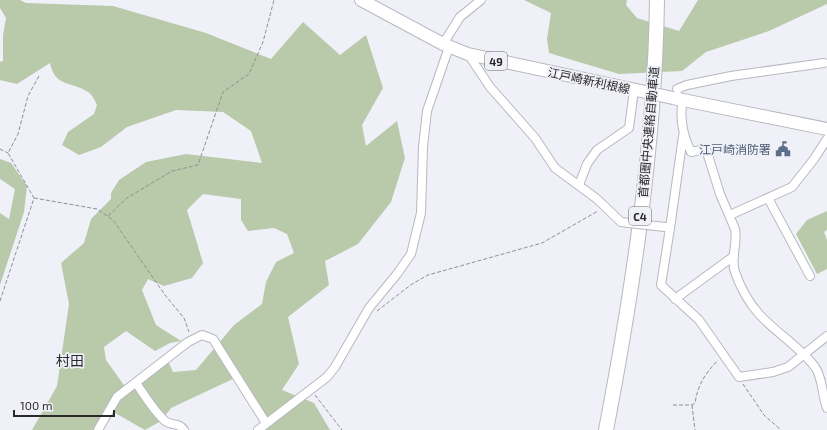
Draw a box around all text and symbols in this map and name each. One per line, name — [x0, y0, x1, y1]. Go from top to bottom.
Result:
road number: 49 — [485, 52, 507, 70]
street label: 江戸崎新利根線 — [546, 64, 632, 96]
street label: 首都圏中央連絡自動車道 — [635, 66, 661, 198]
public building icon: 江戸崎消防署 — [774, 140, 792, 158]
place label: 江戸崎消防署 — [699, 142, 771, 156]
road number: C4 — [629, 207, 651, 225]
district label: 村田 — [56, 352, 84, 369]
scale bar — [14, 392, 114, 418]
text: 100 m — [20, 398, 52, 412]

